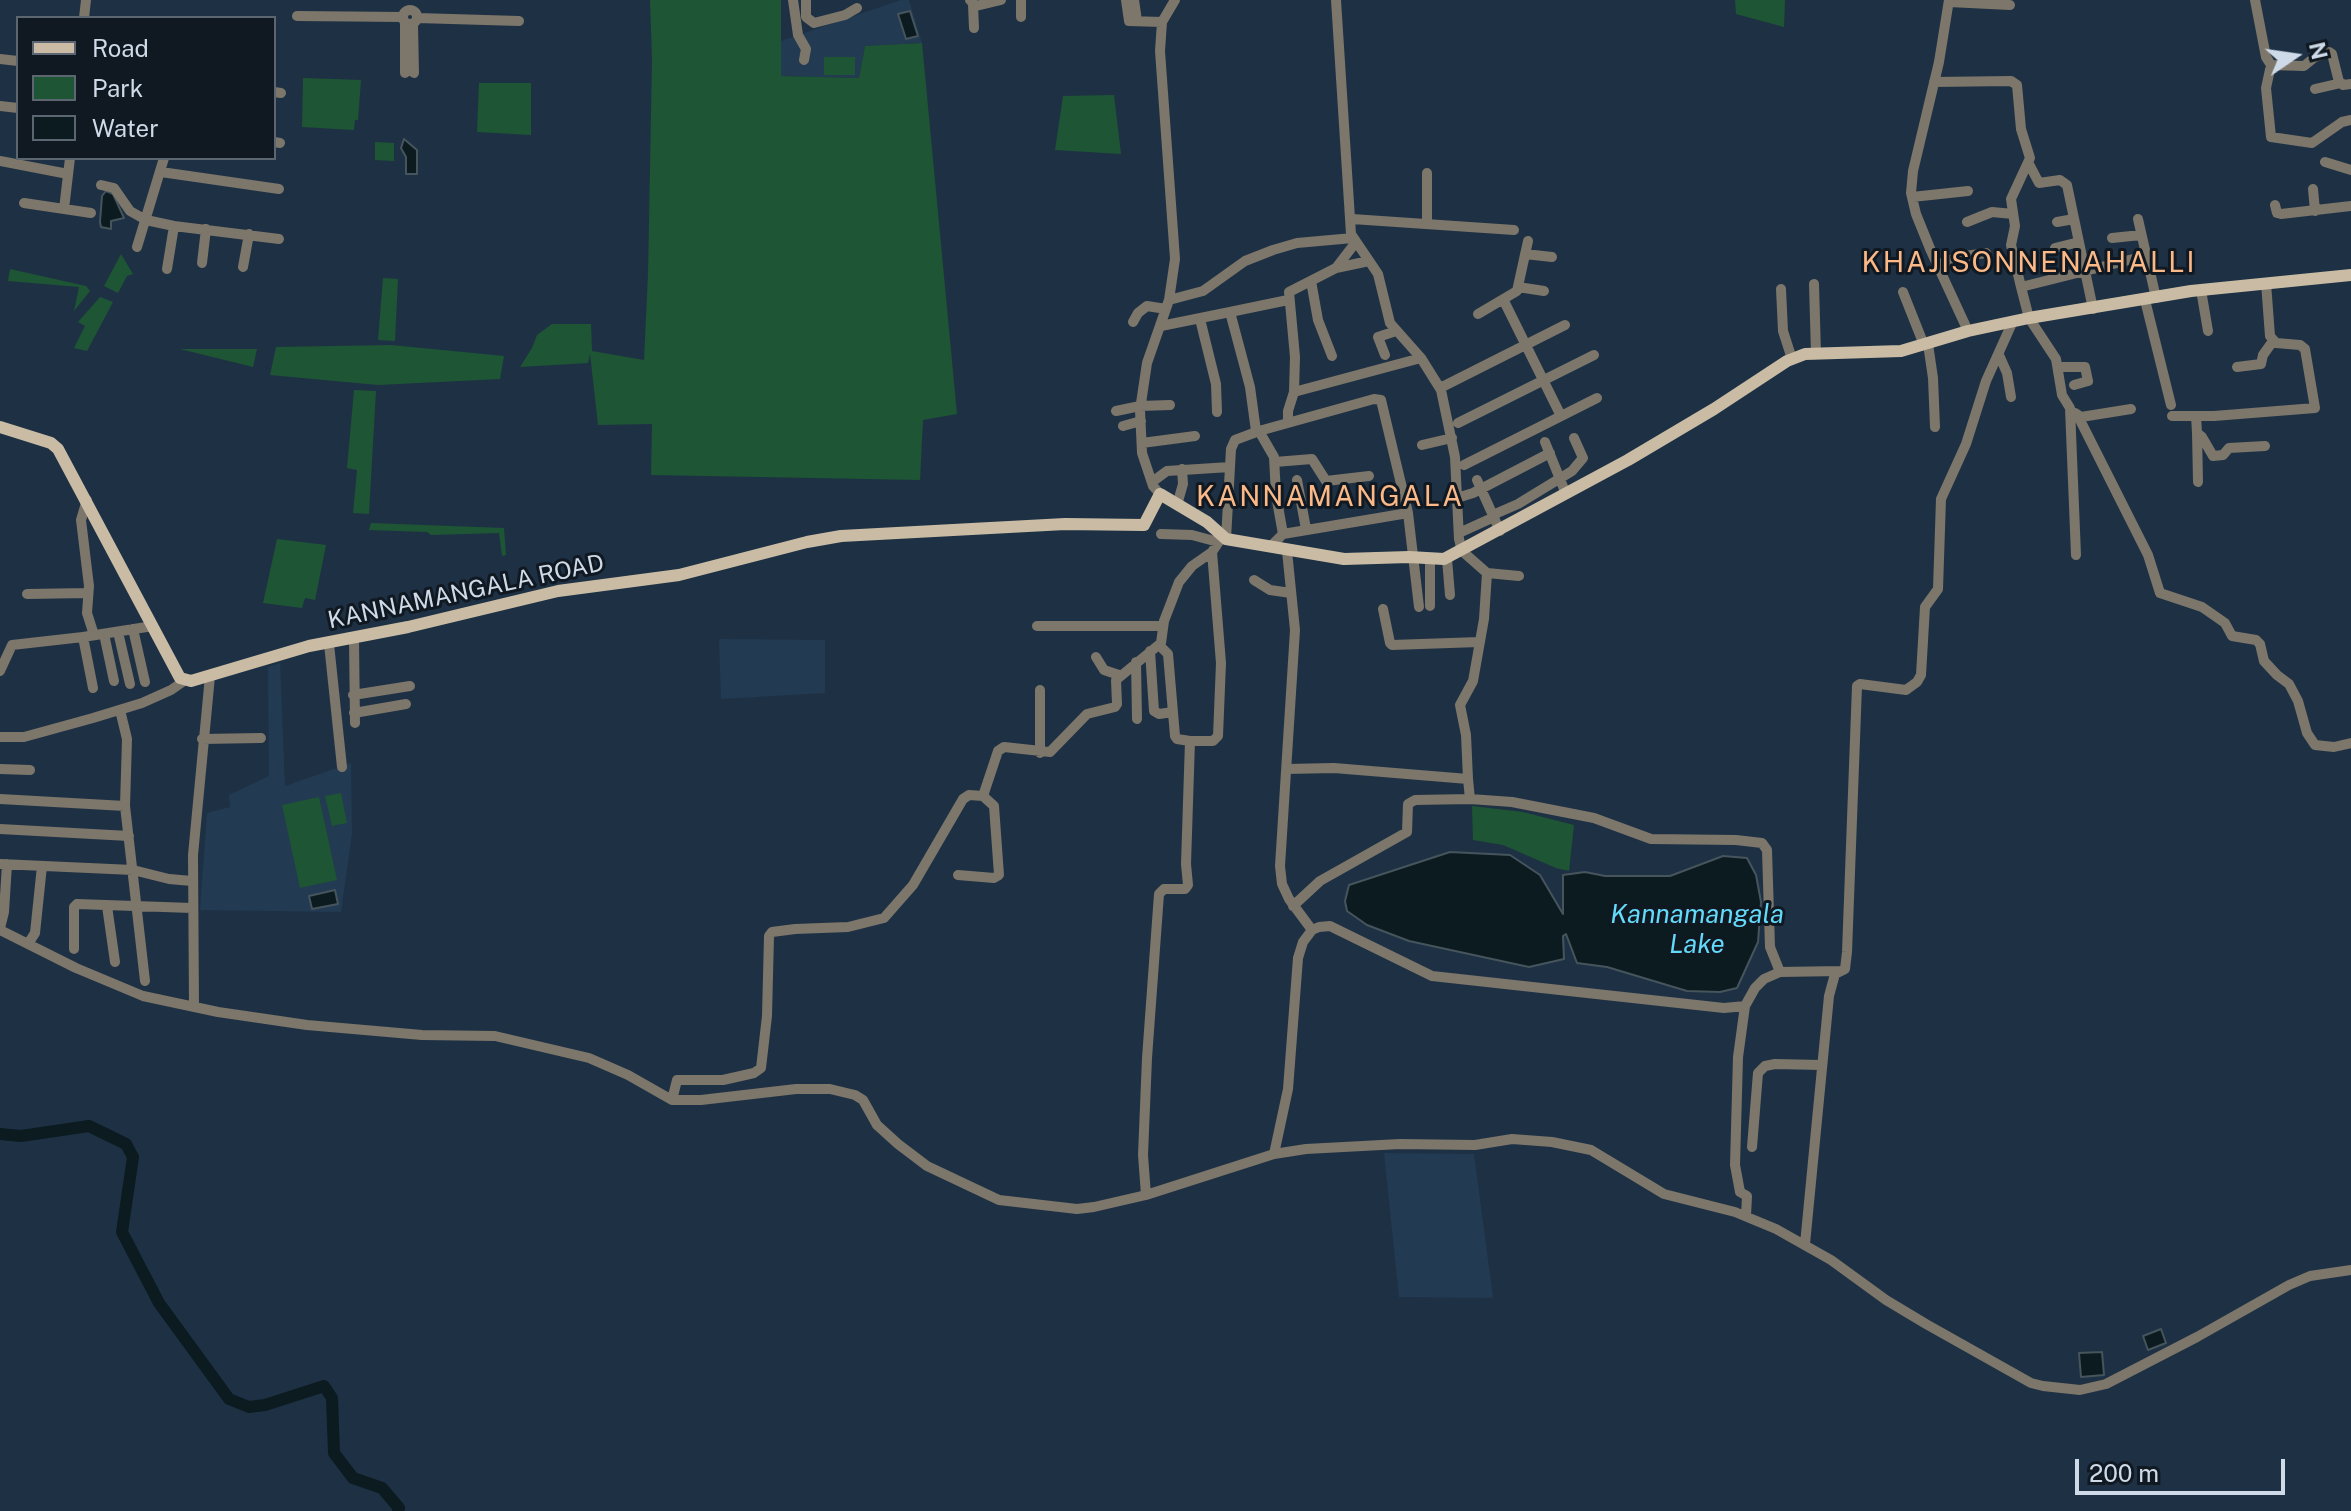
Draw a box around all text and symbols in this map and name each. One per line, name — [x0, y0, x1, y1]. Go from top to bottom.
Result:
legend — [16, 16, 276, 160]
north arrow — [2255, 16, 2335, 96]
text: Road — [92, 34, 149, 62]
text: N — [2304, 39, 2333, 62]
text: Park — [92, 74, 143, 102]
text: Water — [92, 114, 159, 142]
district label: KHAJISONNENAHALLI — [1862, 246, 2196, 280]
district label: KANNAMANGALA — [1196, 480, 1464, 514]
street label: KANNAMANGALA ROAD — [325, 549, 607, 635]
water label: Kannamangala Lake — [1610, 899, 1784, 960]
scale bar — [2079, 1443, 2289, 1493]
text: 200 m — [2089, 1459, 2159, 1487]

